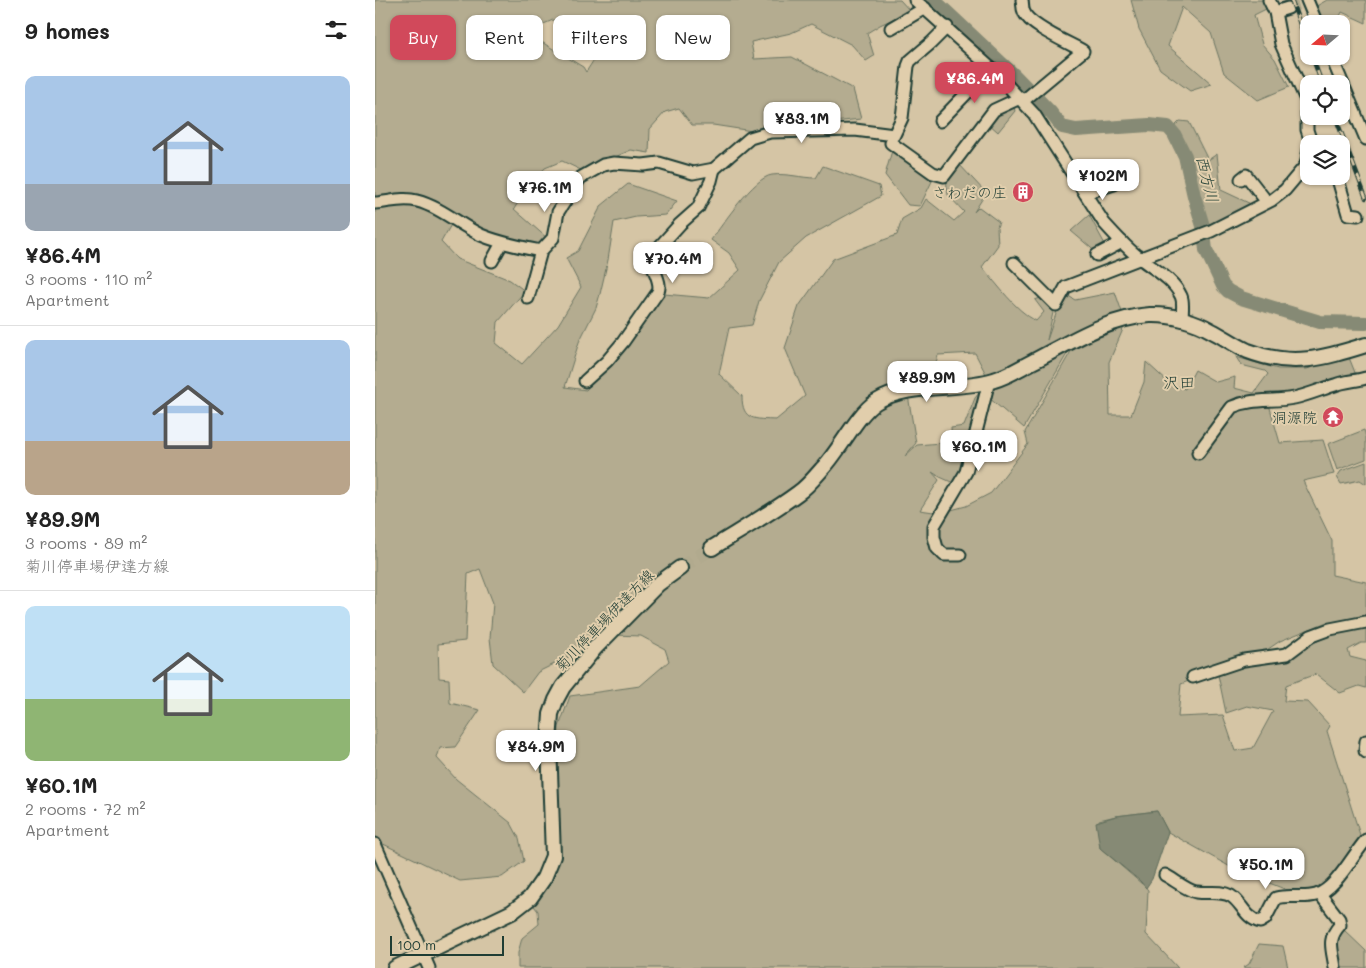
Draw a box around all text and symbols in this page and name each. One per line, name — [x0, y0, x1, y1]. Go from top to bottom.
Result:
chip: Buy — [390, 15, 456, 60]
chip: Rent — [466, 15, 543, 60]
chip: Filters — [553, 15, 646, 60]
chip: New — [656, 15, 730, 60]
north arrow — [1300, 15, 1350, 65]
map controls — [1300, 15, 1350, 185]
icon: filters — [322, 16, 350, 44]
text: 9 homes — [25, 17, 110, 44]
pin: ¥86.4M — [934, 62, 1016, 104]
text: ¥86.4M — [946, 67, 1004, 88]
button: locate — [1300, 75, 1350, 125]
pin: ¥83.1M — [761, 102, 843, 144]
text: ¥83.1M — [775, 107, 829, 128]
icon: home — [143, 108, 233, 198]
button: layers — [1300, 135, 1350, 185]
water label: 西方川 — [1192, 153, 1224, 205]
pin: ¥102M — [1068, 158, 1138, 201]
text: ¥102M — [1078, 164, 1128, 185]
pin: ¥76.1M — [504, 170, 586, 213]
text: ¥76.1M — [518, 176, 572, 197]
building icon: さわだの庄 — [1011, 180, 1035, 204]
place label: さわだの庄 — [932, 182, 1007, 202]
text: ¥86.4M — [25, 241, 101, 268]
pin: ¥70.4M — [632, 242, 714, 284]
text: ¥70.4M — [644, 247, 702, 268]
text: 3 rooms · 110 m² — [25, 268, 152, 289]
text: Apartment — [25, 289, 110, 310]
pin: ¥89.9M — [886, 360, 968, 403]
text: ¥89.9M — [898, 366, 956, 387]
district label: 沢田 — [1163, 371, 1195, 392]
icon: home — [143, 372, 233, 462]
temple icon: 洞源院 — [1321, 405, 1345, 429]
place label: 洞源院 — [1272, 407, 1317, 427]
pin: ¥60.1M — [938, 430, 1020, 472]
text: ¥60.1M — [951, 435, 1007, 456]
text: ¥89.9M — [25, 505, 100, 532]
text: 3 rooms · 89 m² — [25, 532, 147, 553]
text: 菊川停車場伊達方線 — [25, 555, 169, 576]
street label: 菊川停車場伊達方線 — [550, 564, 658, 676]
icon: home — [143, 639, 233, 729]
pin: ¥84.9M — [495, 730, 577, 772]
text: ¥84.9M — [507, 735, 565, 756]
text: ¥60.1M — [25, 771, 98, 798]
text: 2 rooms · 72 m² — [25, 798, 146, 819]
text: Apartment — [25, 819, 110, 840]
pin: ¥50.1M — [1225, 848, 1307, 890]
text: ¥50.1M — [1238, 853, 1294, 874]
scale bar — [390, 933, 504, 956]
text: 100 m — [397, 935, 436, 954]

